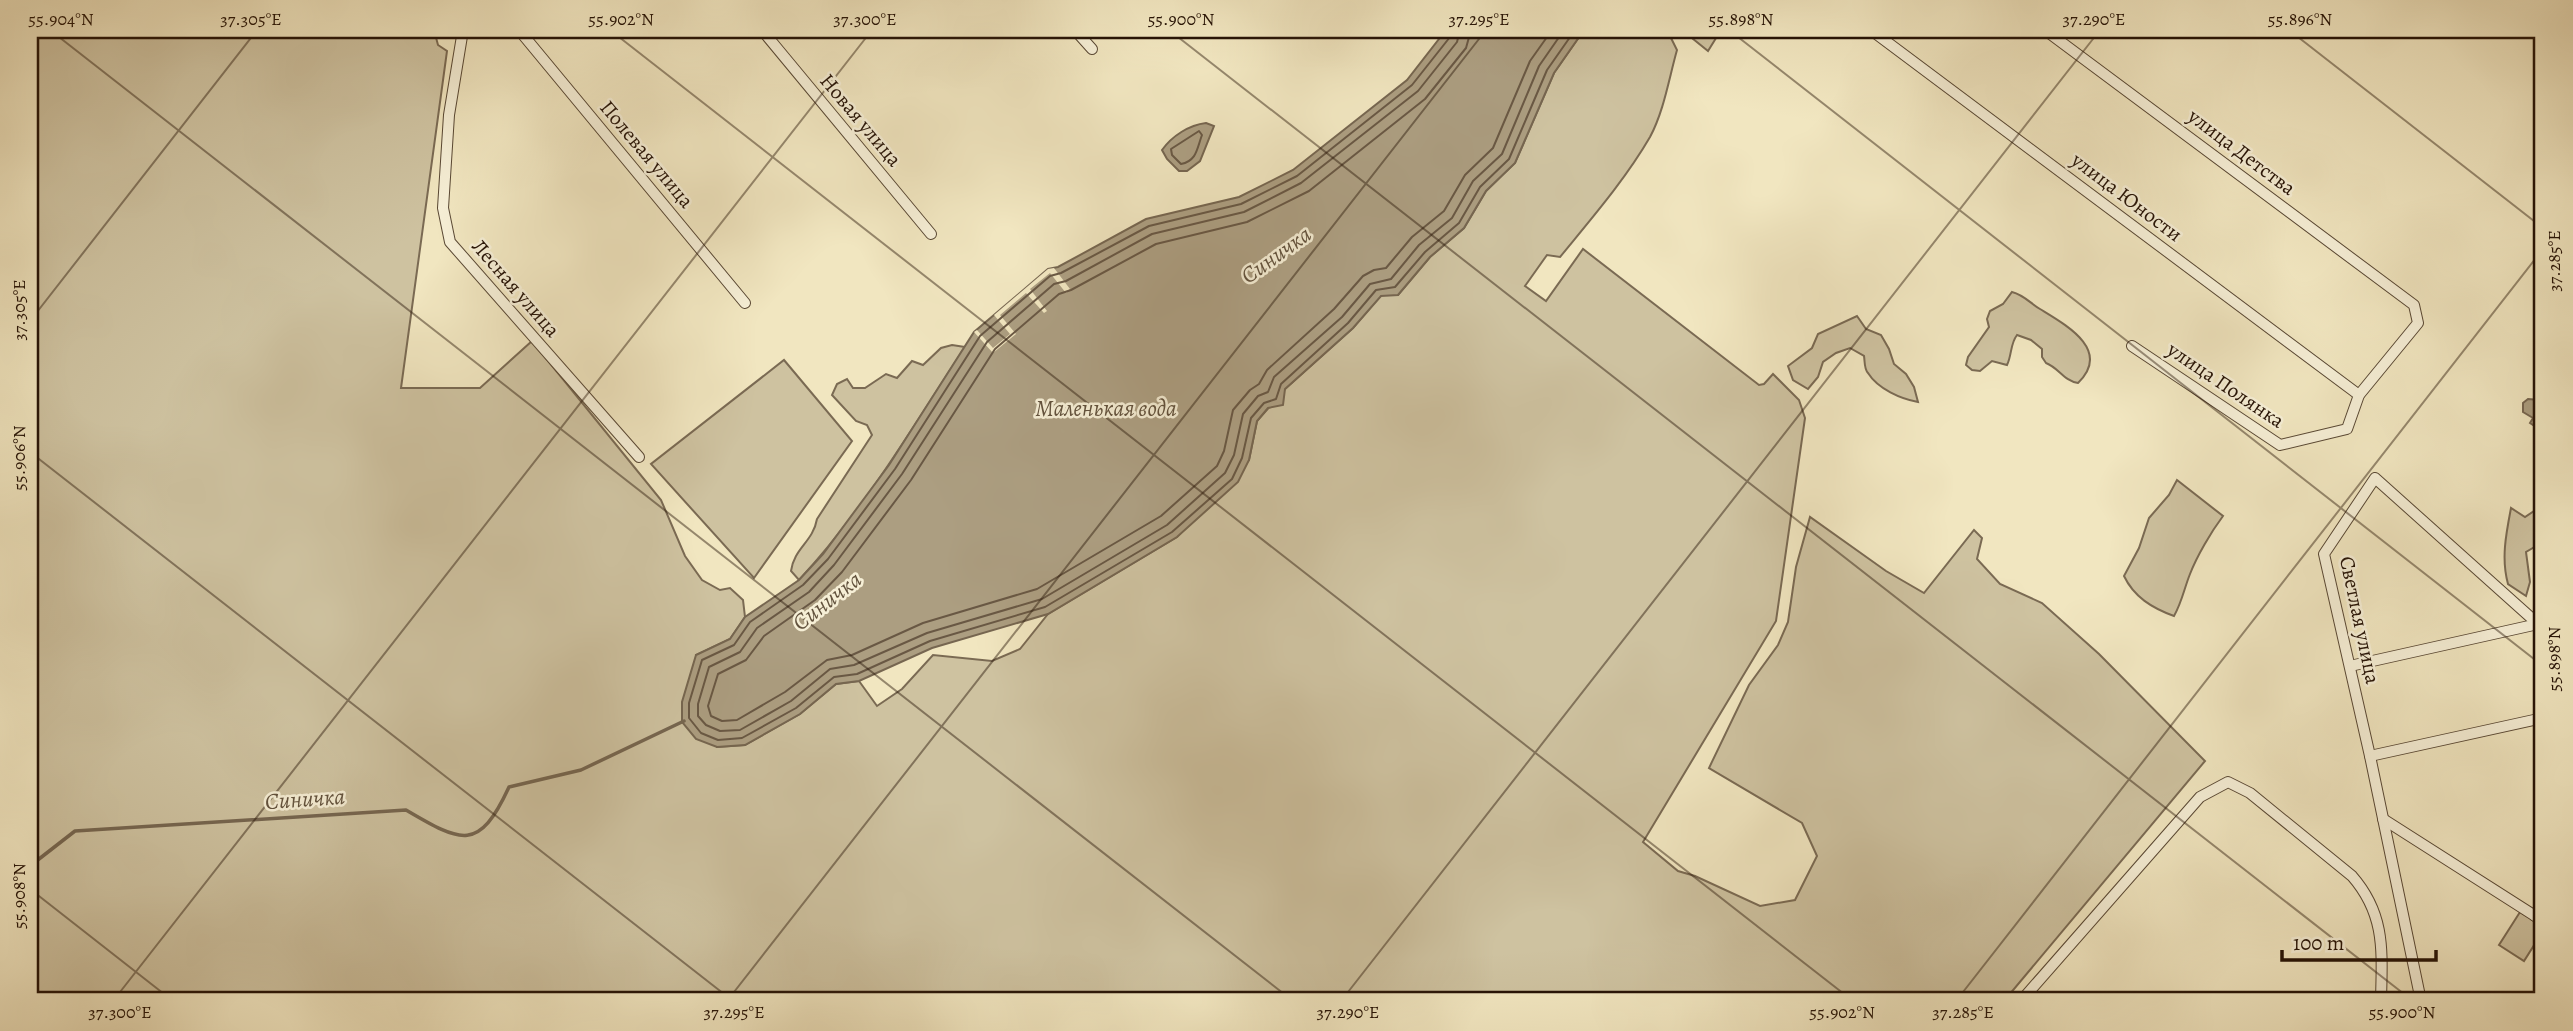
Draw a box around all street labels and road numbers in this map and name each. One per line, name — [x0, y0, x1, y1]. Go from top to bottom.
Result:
street label: Новая улица — [814, 67, 908, 173]
street label: Полевая улица — [594, 94, 701, 214]
street label: улица Детства — [2182, 102, 2302, 202]
street label: улица Юности — [2065, 145, 2188, 248]
street label: Лесная улица — [465, 233, 567, 343]
street label: улица Полянка — [2161, 335, 2290, 435]
street label: Светлая улица — [2333, 554, 2387, 687]

